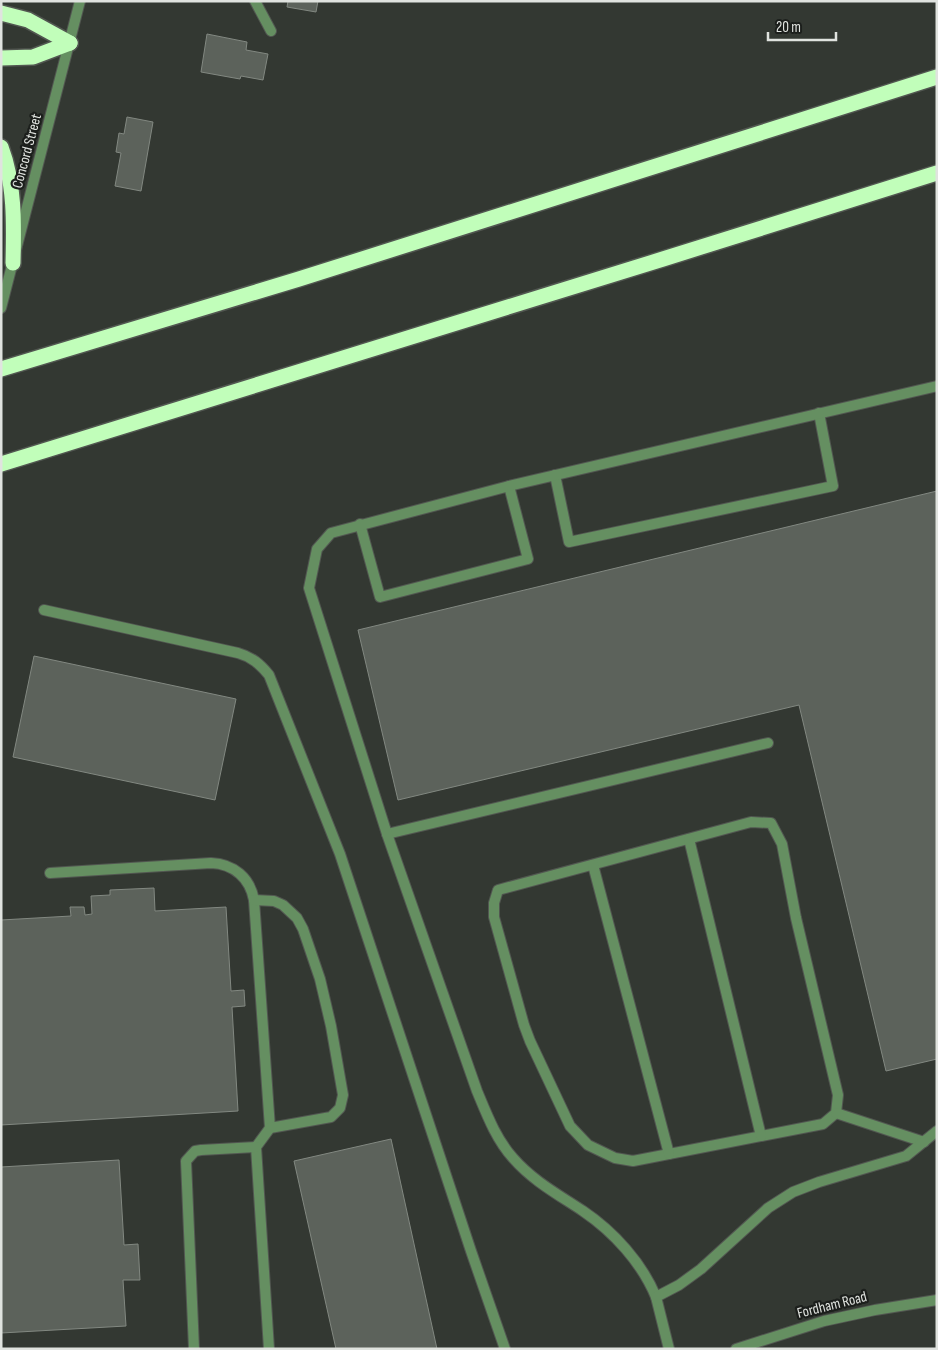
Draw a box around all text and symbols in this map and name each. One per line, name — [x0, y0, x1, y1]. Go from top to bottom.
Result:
scale bar — [768, 10, 836, 42]
text: 20 m — [776, 18, 801, 37]
street label: Concord Street — [8, 111, 46, 190]
street label: Fordham Road — [795, 1287, 869, 1323]

